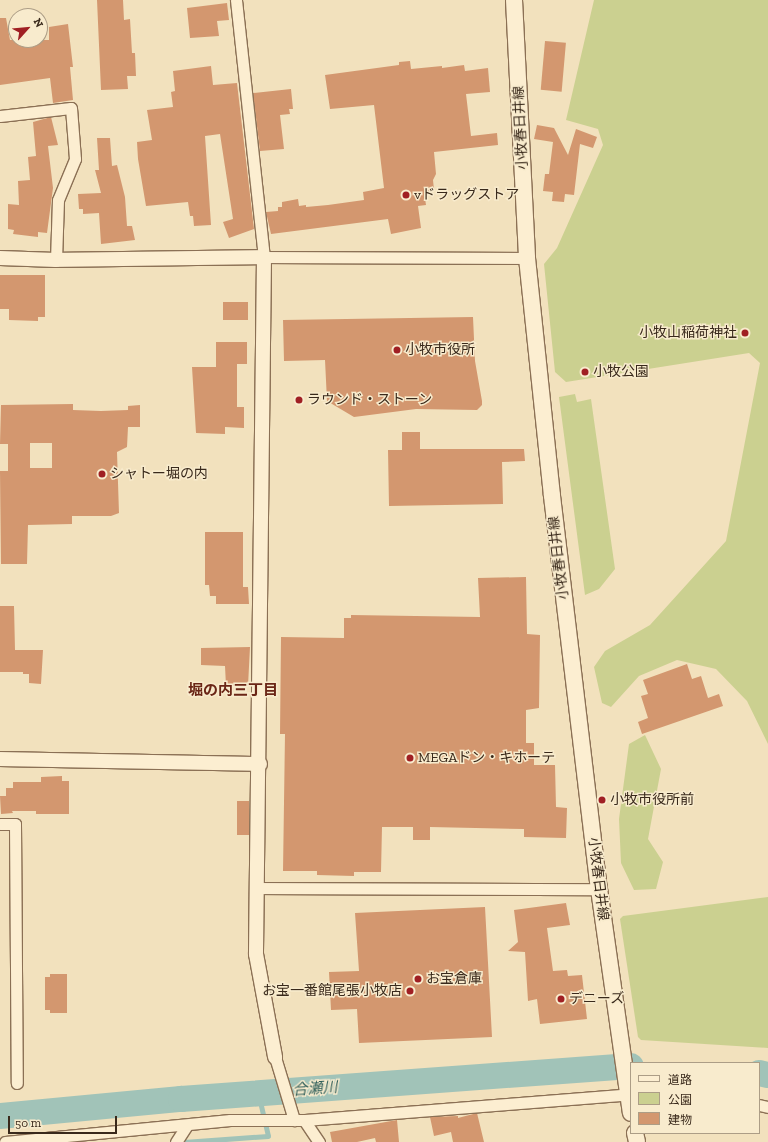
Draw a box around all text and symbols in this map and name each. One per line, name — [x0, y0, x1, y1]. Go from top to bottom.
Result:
north arrow — [8, 8, 48, 48]
text: N — [31, 16, 46, 29]
street label: 小牧春日井線 — [510, 86, 532, 170]
place label: vドラッグストア — [414, 187, 519, 203]
marker: vドラッグストア — [401, 190, 411, 200]
place label: 小牧山稲荷神社 — [639, 325, 737, 341]
marker: 小牧山稲荷神社 — [740, 328, 750, 338]
place label: 小牧市役所 — [405, 342, 475, 358]
marker: 小牧市役所 — [392, 345, 402, 355]
place label: 小牧公園 — [593, 364, 649, 380]
marker: 小牧公園 — [580, 367, 590, 377]
place label: ラウンド・ストーン — [307, 392, 433, 408]
marker: ラウンド・ストーン — [294, 395, 304, 405]
place label: シャトー堀の内 — [110, 466, 208, 482]
marker: シャトー堀の内 — [97, 469, 107, 479]
street label: 小牧春日井線 — [546, 515, 572, 601]
district label: 堀の内三丁目 — [188, 682, 278, 700]
place label: MEGAドン・キホーテ — [418, 750, 555, 766]
marker: MEGAドン・キホーテ — [405, 753, 415, 763]
place label: 小牧市役所前 — [610, 792, 694, 808]
marker: 小牧市役所前 — [597, 795, 607, 805]
street label: 小牧春日井線 — [585, 836, 611, 922]
place label: お宝倉庫 — [426, 971, 482, 987]
marker: お宝倉庫 — [413, 974, 423, 984]
place label: お宝一番館尾張小牧店 — [262, 983, 402, 999]
marker: お宝一番館尾張小牧店 — [405, 986, 415, 996]
place label: デニーズ — [569, 991, 625, 1007]
marker: デニーズ — [556, 994, 566, 1004]
legend — [630, 1062, 760, 1134]
text: 道路 — [668, 1073, 692, 1087]
water label: 合瀬川 — [292, 1078, 338, 1100]
text: 公園 — [668, 1093, 692, 1107]
scale bar — [10, 1108, 119, 1134]
text: 建物 — [668, 1113, 692, 1127]
text: 50 m — [15, 1116, 41, 1130]

